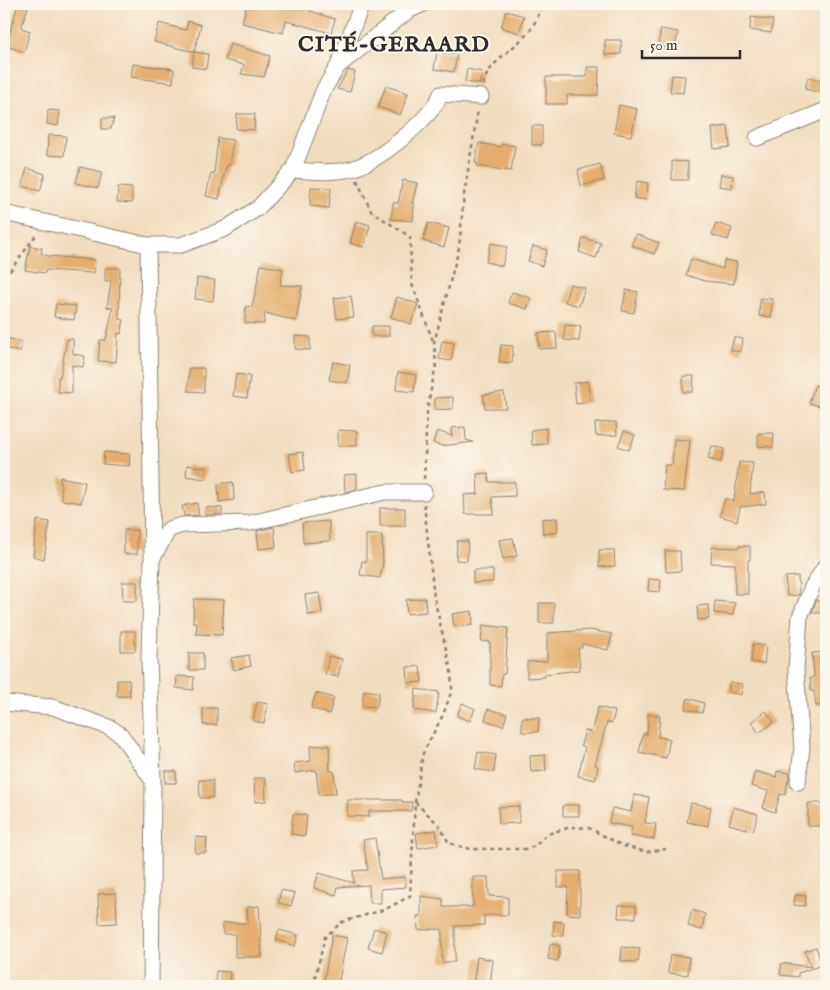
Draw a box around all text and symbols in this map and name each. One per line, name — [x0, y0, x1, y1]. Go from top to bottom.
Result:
scale bar — [642, 28, 740, 60]
district label: CITÉ-GERAARD — [298, 31, 490, 59]
text: 50 m — [650, 36, 678, 55]

